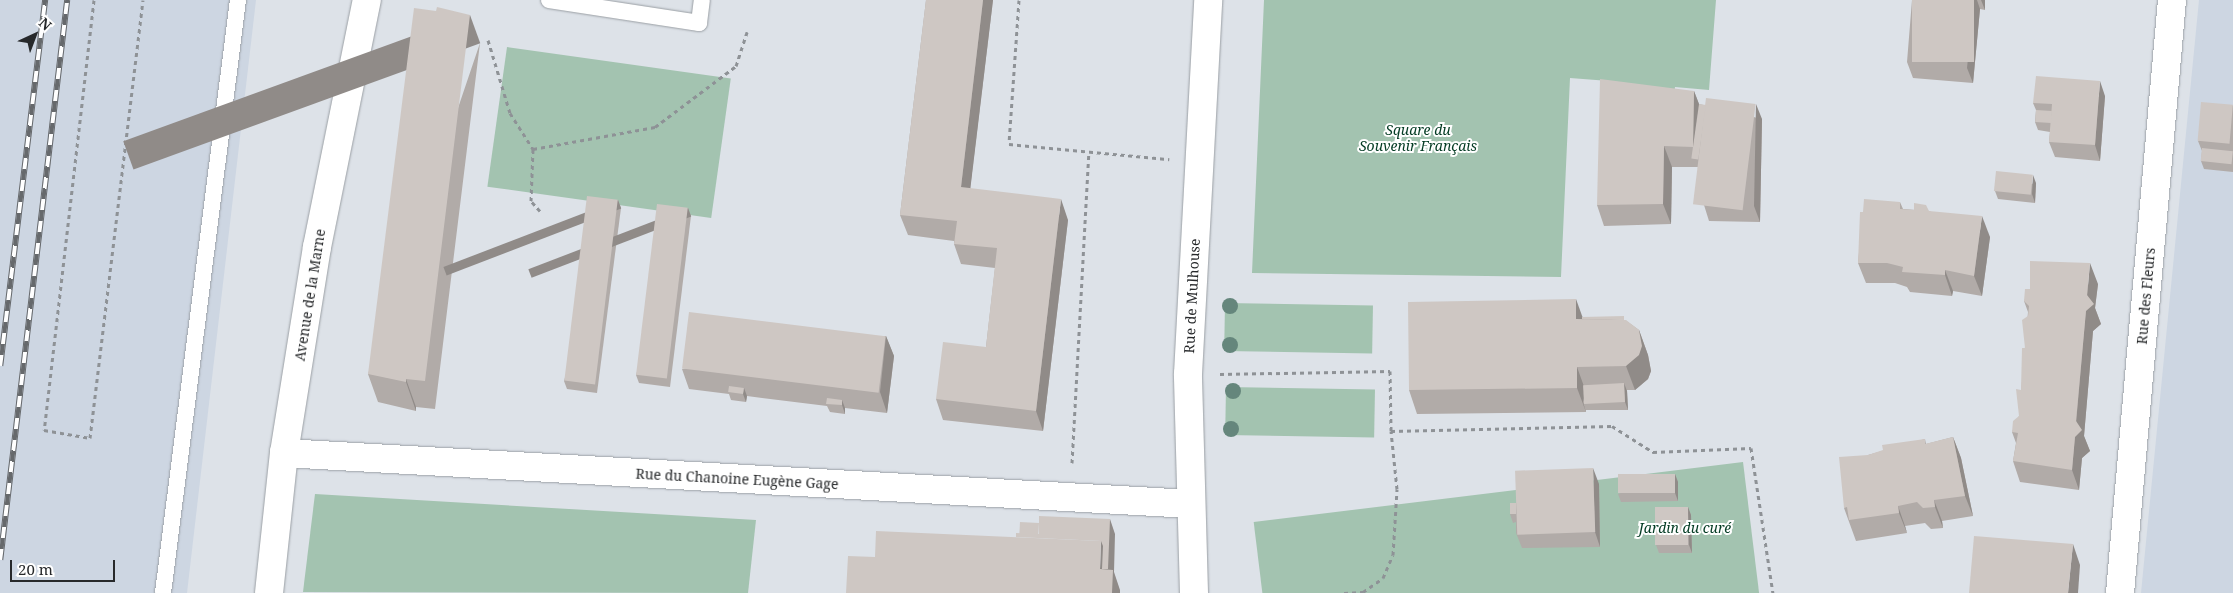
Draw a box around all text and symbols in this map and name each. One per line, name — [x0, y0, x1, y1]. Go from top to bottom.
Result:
north arrow — [10, 10, 60, 60]
text: N — [35, 13, 56, 34]
park label: Square du Souvenir Français — [1359, 122, 1477, 154]
street label: Avenue de la Marne — [291, 228, 329, 362]
street label: Rue de Mulhouse — [1181, 238, 1203, 354]
street label: Rue des Fleurs — [2133, 247, 2159, 345]
street label: Rue du Chanoine Eugène Gage — [635, 465, 839, 493]
park label: Jardin du curé — [1639, 520, 1731, 536]
scale bar — [12, 550, 118, 582]
text: 20 m — [18, 559, 53, 579]

